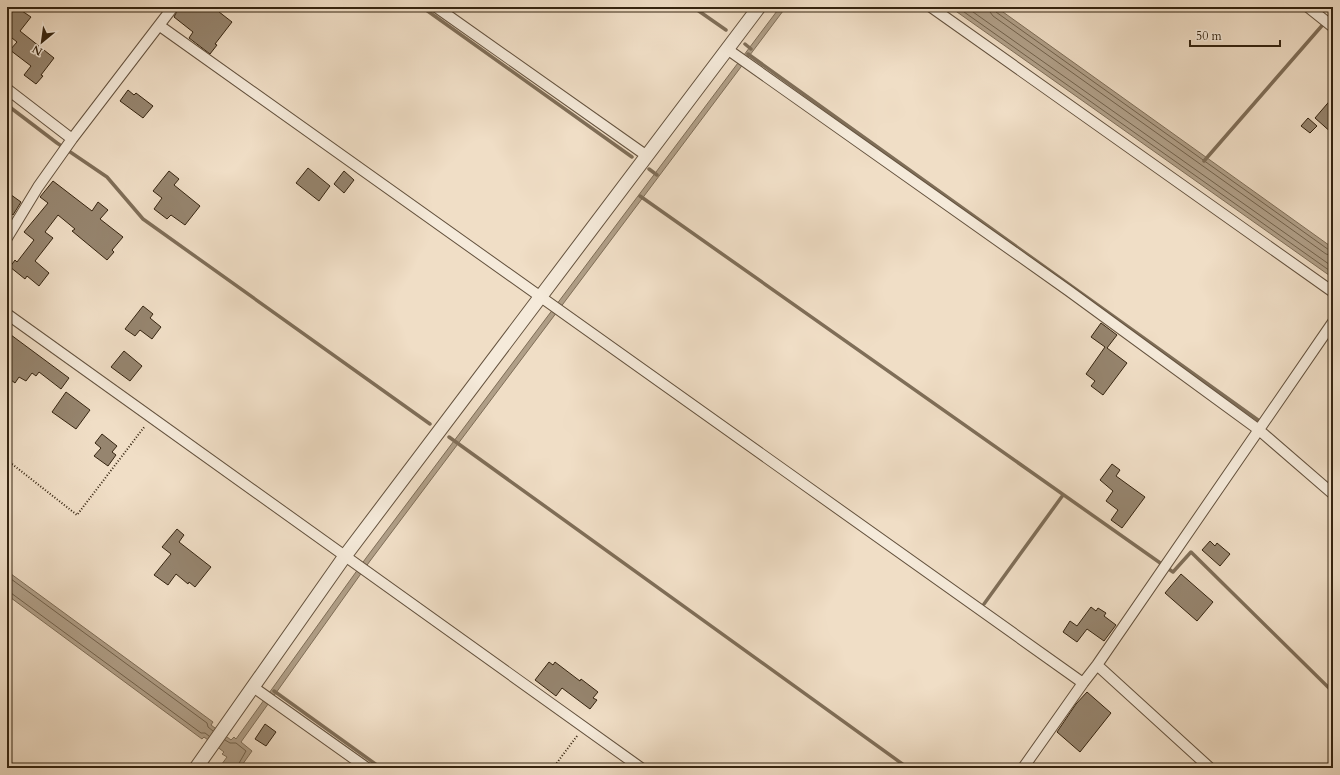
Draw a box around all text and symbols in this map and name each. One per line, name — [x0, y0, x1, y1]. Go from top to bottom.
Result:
north arrow — [22, 22, 62, 62]
scale bar — [1190, 22, 1280, 48]
text: 50 m — [1196, 28, 1223, 44]
text: N — [29, 41, 45, 59]

